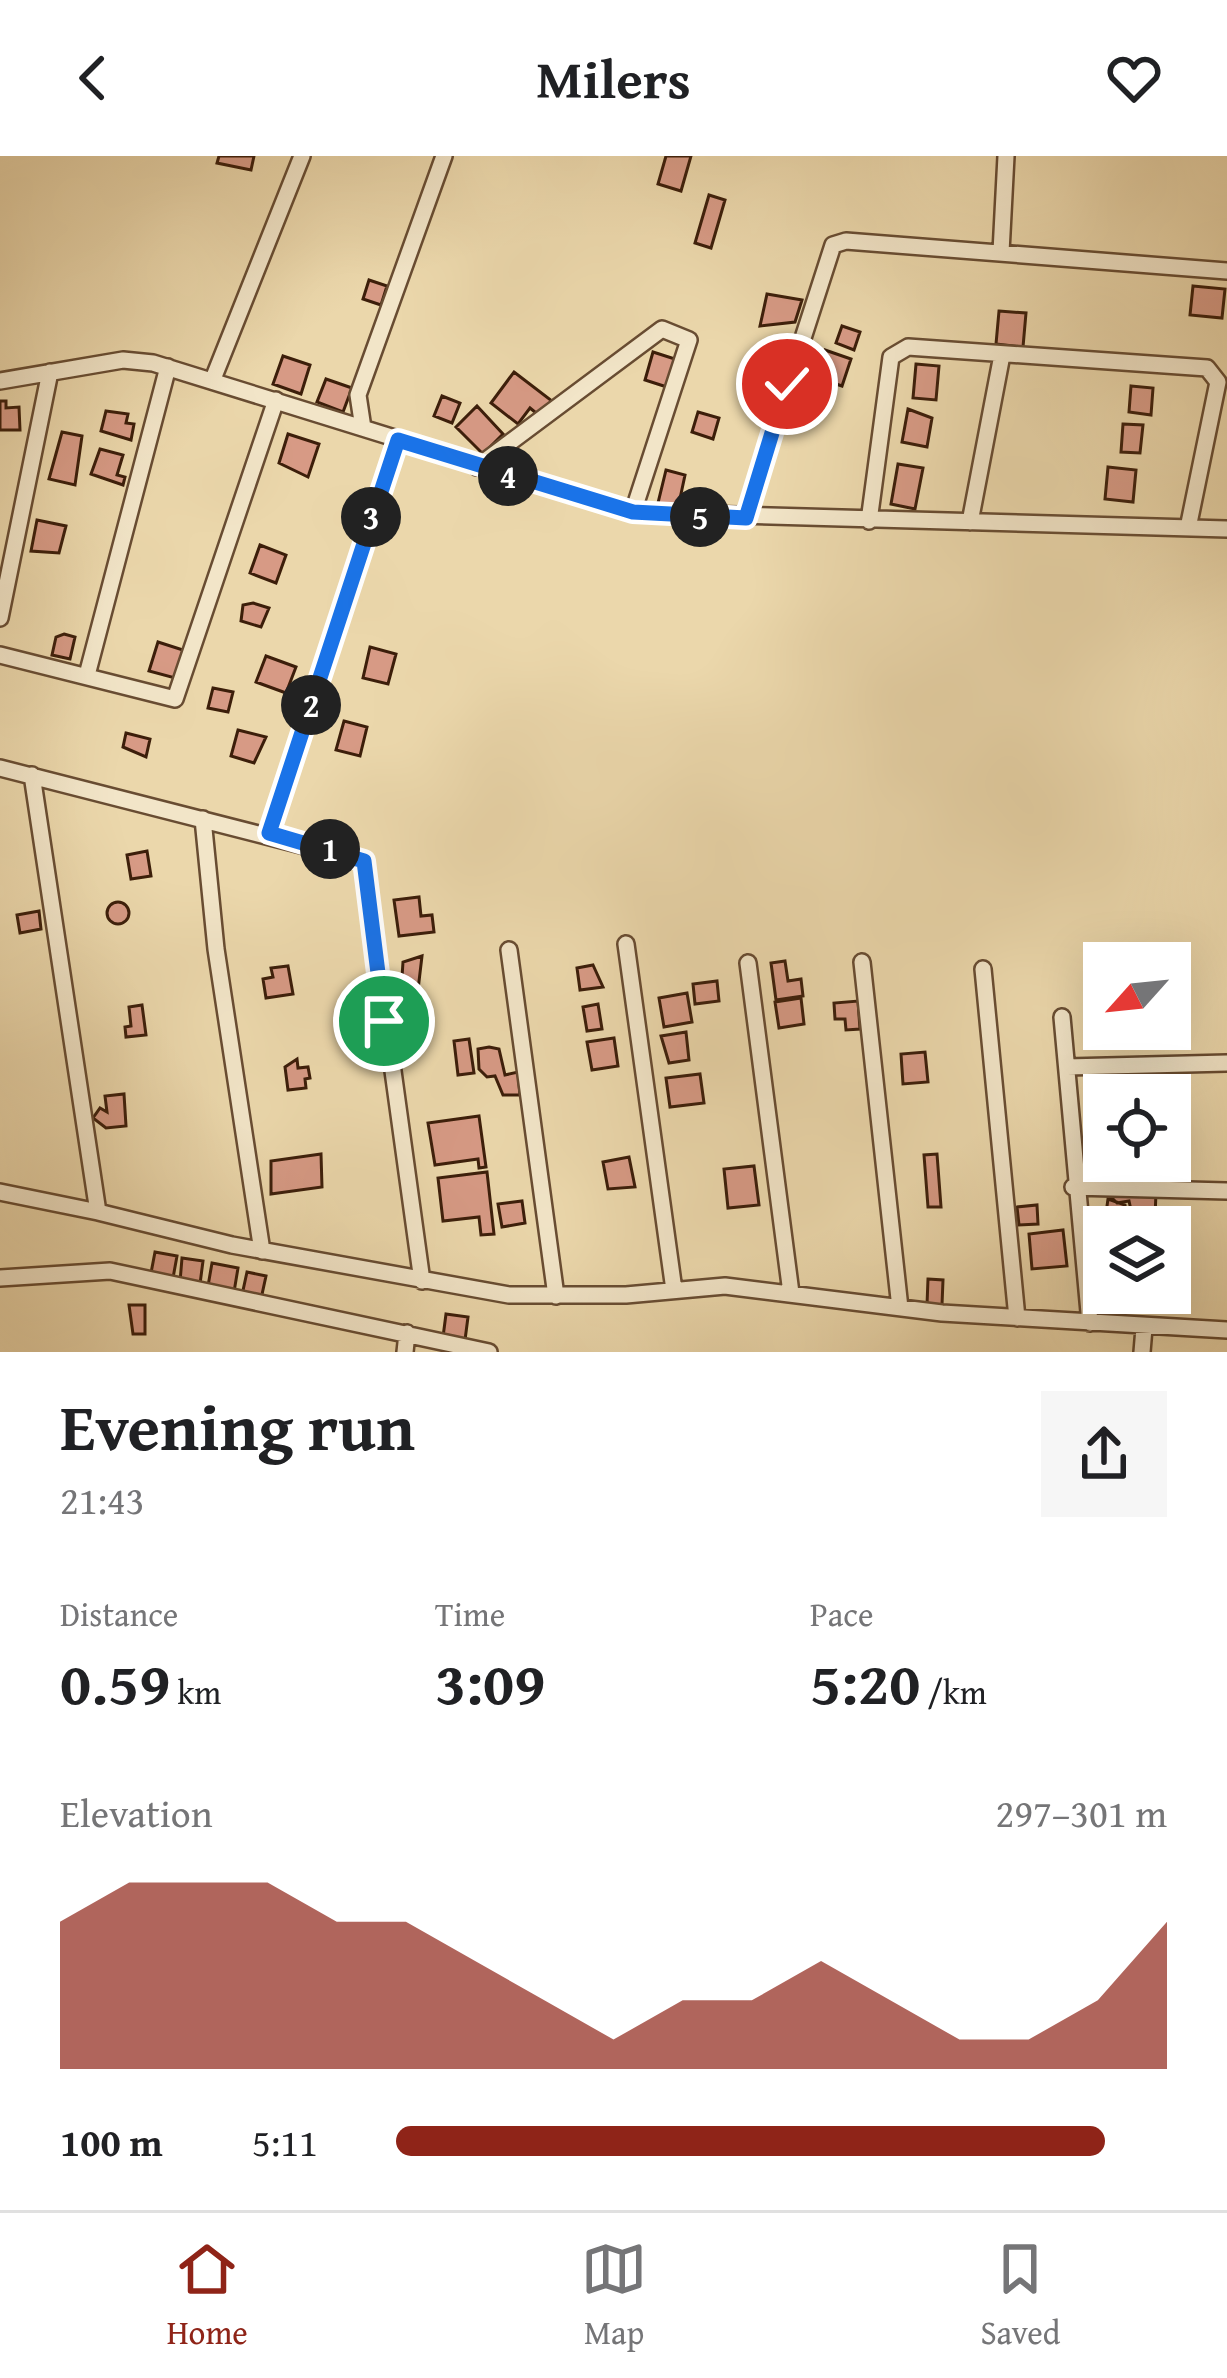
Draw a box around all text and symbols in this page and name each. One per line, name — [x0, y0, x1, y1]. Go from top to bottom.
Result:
text: Milers — [536, 39, 691, 118]
icon: back — [60, 45, 126, 111]
icon: heart — [1101, 45, 1167, 111]
pin — [736, 333, 838, 435]
icon: check — [754, 351, 820, 417]
pin: 4 — [478, 446, 538, 506]
text: 4 — [499, 452, 517, 500]
pin: 3 — [341, 487, 401, 547]
pin: 5 — [670, 487, 730, 547]
text: 3 — [362, 493, 380, 541]
text: 5 — [691, 493, 709, 541]
pin: 2 — [281, 675, 341, 735]
text: 2 — [302, 681, 320, 729]
pin: 1 — [300, 819, 360, 879]
text: 1 — [321, 825, 339, 873]
north arrow — [1083, 942, 1191, 1050]
map controls — [1083, 942, 1191, 1314]
pin — [333, 970, 435, 1072]
icon: arrive — [351, 988, 417, 1054]
button: locate — [1083, 1074, 1191, 1182]
button: layers — [1083, 1206, 1191, 1314]
text: Evening run — [60, 1377, 415, 1474]
button: share — [1041, 1391, 1167, 1517]
text: 21:43 — [60, 1471, 145, 1528]
text: Distance — [60, 1590, 178, 1638]
text: Time — [435, 1590, 505, 1638]
text: Pace — [810, 1590, 873, 1638]
text: 0.59 — [60, 1638, 170, 1726]
text: 3:09 — [435, 1638, 545, 1726]
text: 5:20 — [810, 1638, 920, 1726]
text: km — [170, 1668, 221, 1716]
text: /km — [920, 1668, 987, 1716]
text: Elevation — [60, 1784, 213, 1841]
text: 297–301 m — [995, 1784, 1167, 1841]
text: 100 m — [60, 2113, 163, 2170]
text: 5:11 — [252, 2113, 318, 2170]
tab: Home — [167, 2236, 248, 2356]
tab: Map — [581, 2236, 647, 2356]
tab: Saved — [980, 2236, 1060, 2356]

